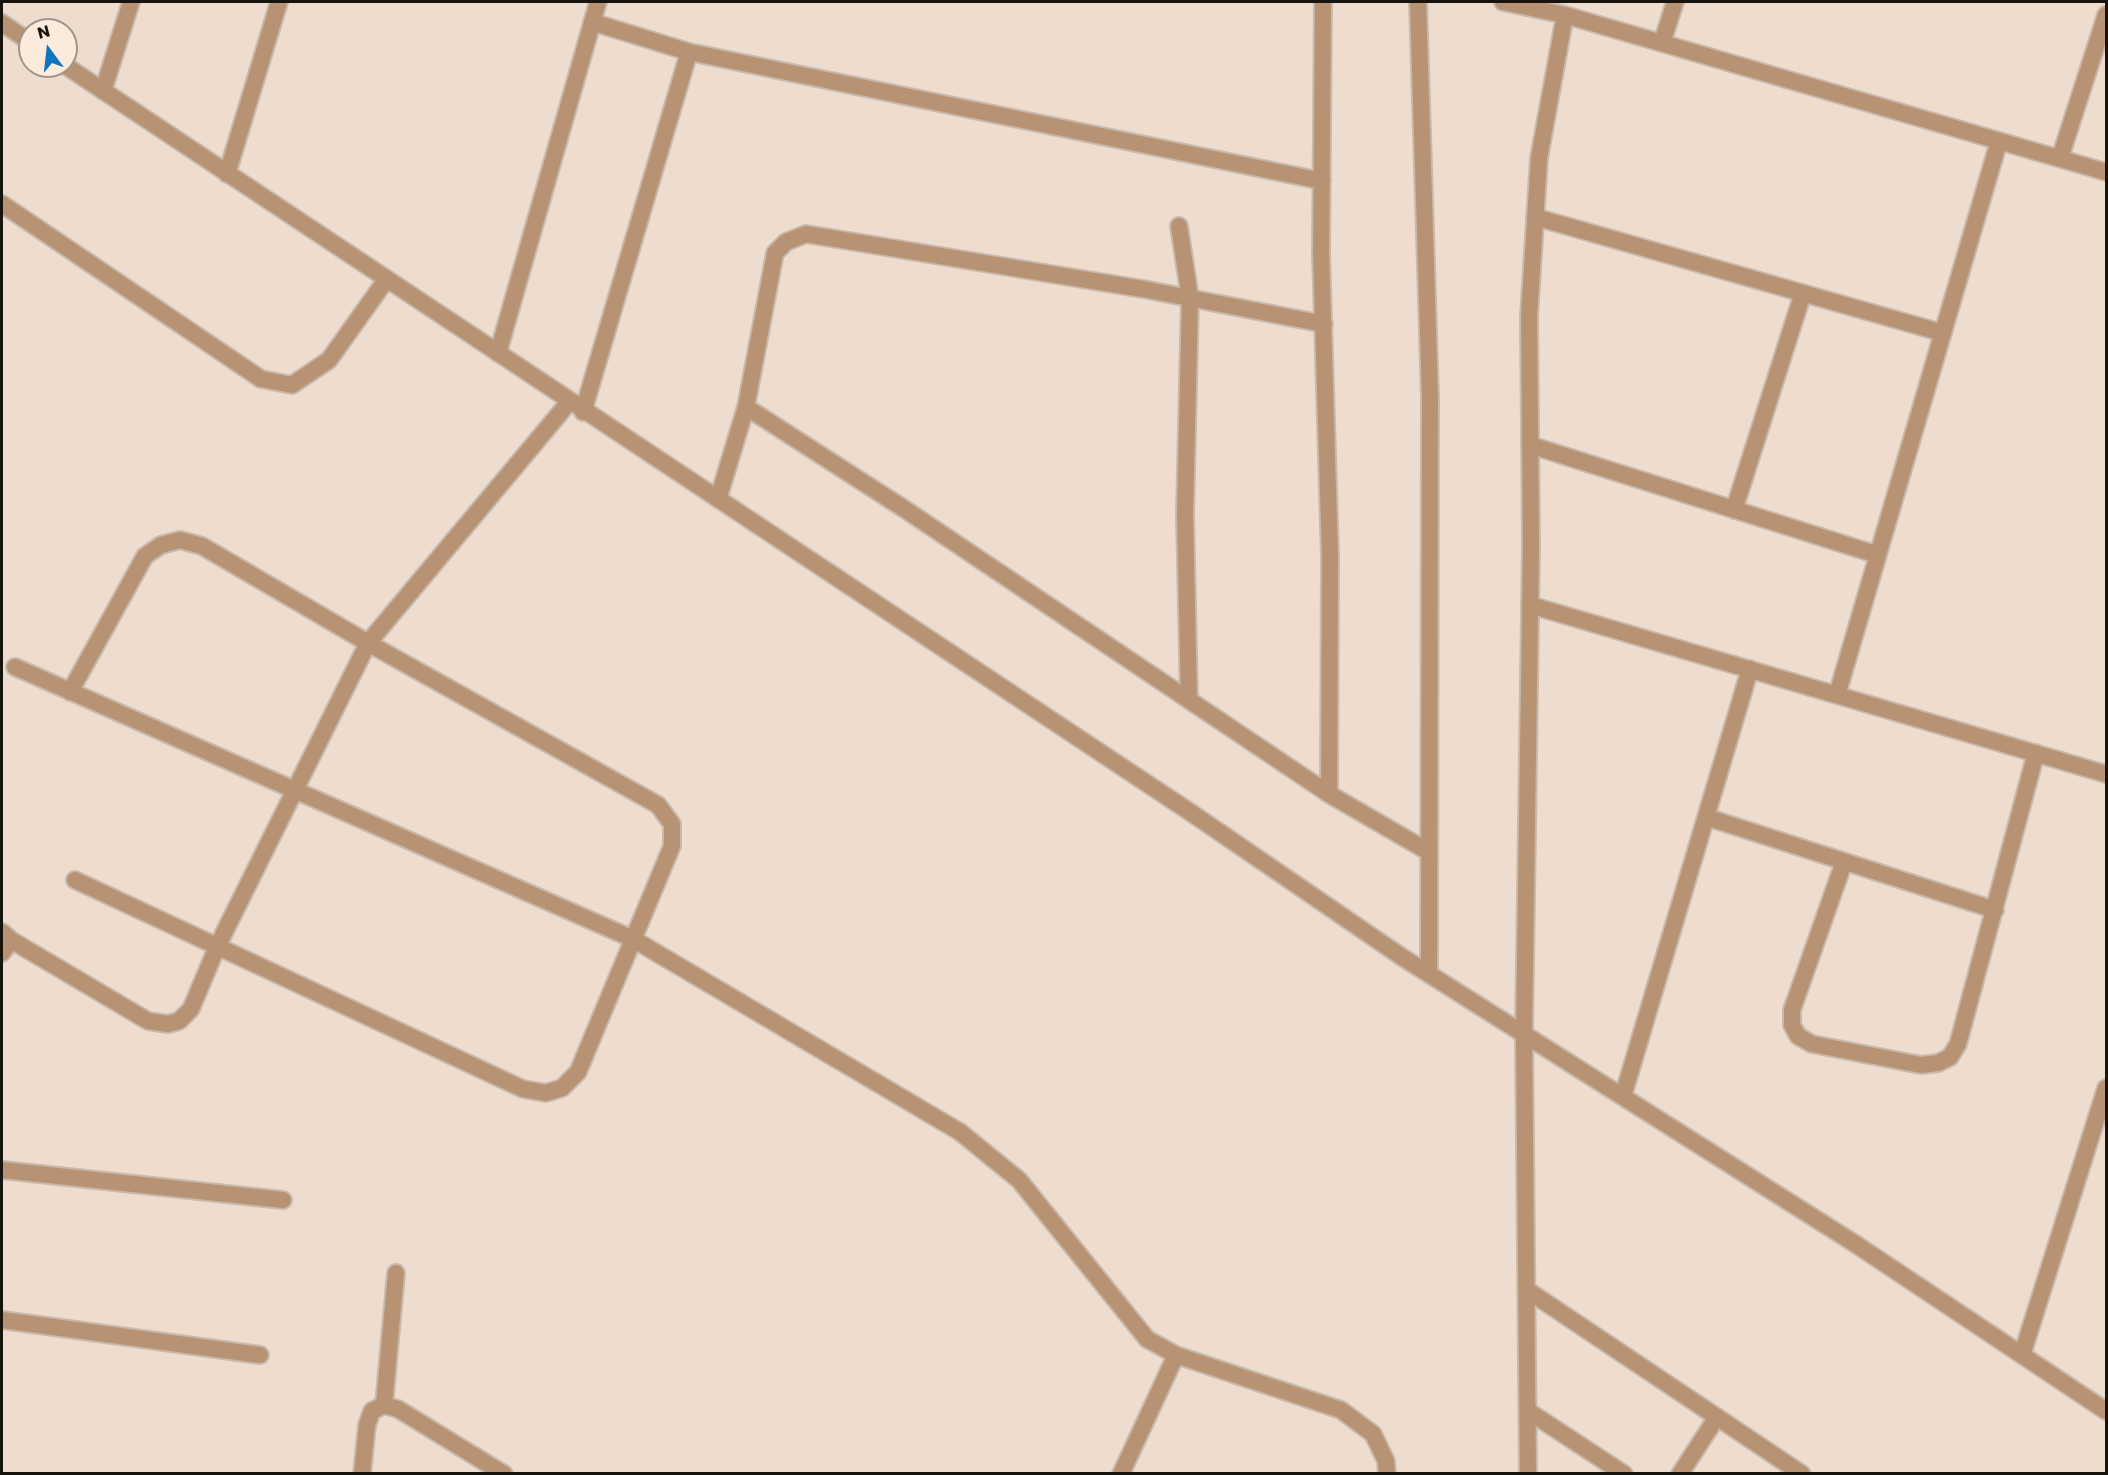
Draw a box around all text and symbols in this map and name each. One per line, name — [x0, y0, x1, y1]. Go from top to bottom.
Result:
north arrow — [18, 18, 78, 78]
text: N — [35, 19, 53, 45]

